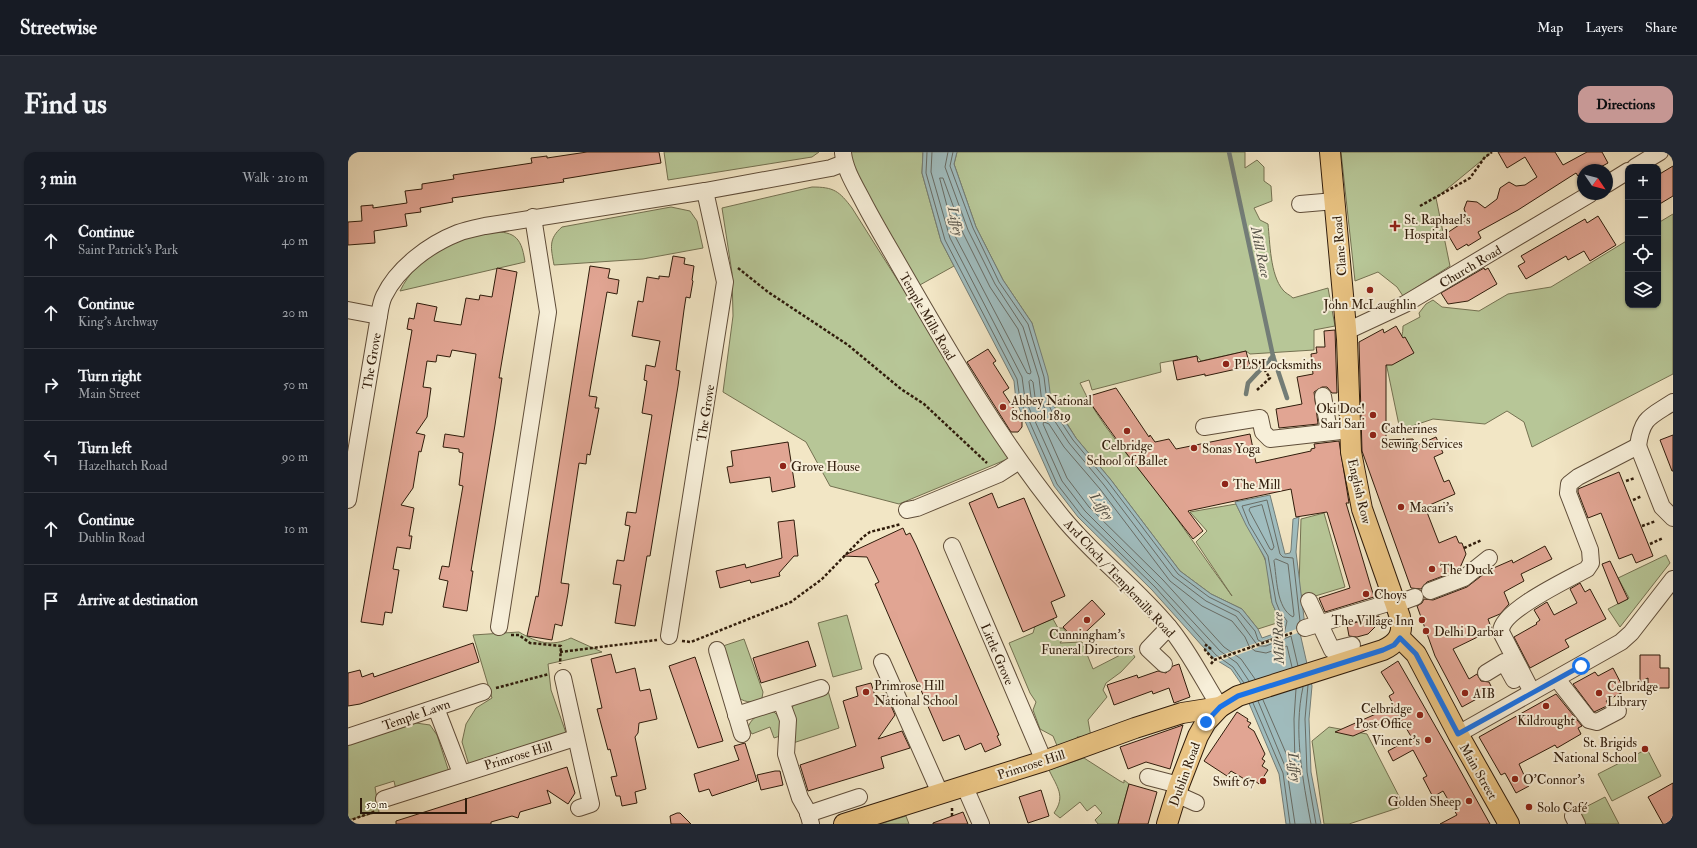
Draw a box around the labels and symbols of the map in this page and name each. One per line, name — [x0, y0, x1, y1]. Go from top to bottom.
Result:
north arrow — [1577, 164, 1613, 200]
water label: Liffey — [944, 204, 967, 238]
place label: St. Raphael's Hospital — [1404, 212, 1471, 244]
street label: Clane Road — [1329, 215, 1351, 277]
marker: St. Raphael's Hospital — [1389, 220, 1401, 232]
water label: Mill Race — [1247, 224, 1274, 280]
street label: Church Road — [1437, 242, 1505, 292]
street label: Temple Mills Road — [895, 270, 959, 364]
marker: John McLaughlin — [1365, 285, 1375, 295]
place label: John McLaughlin — [1322, 297, 1417, 313]
street label: The Grove — [359, 331, 385, 391]
place label: PLS Locksmiths — [1234, 357, 1322, 373]
marker: PLS Locksmiths — [1221, 359, 1231, 369]
street label: The Grove — [694, 383, 718, 443]
place label: Abbey National School 1819 — [1010, 393, 1092, 424]
place label: Oki Doc! Sari Sari — [1316, 401, 1366, 432]
marker: Abbey National School 1819 — [998, 402, 1008, 412]
marker: Oki Doc! Sari Sari — [1368, 410, 1378, 420]
place label: Catherines Sewing Services — [1381, 421, 1463, 452]
marker: Celbridge School of Ballet — [1122, 426, 1132, 436]
marker: Catherines Sewing Services — [1368, 430, 1378, 440]
place label: Celbridge School of Ballet — [1086, 438, 1168, 469]
place label: Sonas Yoga — [1202, 441, 1261, 457]
marker: Sonas Yoga — [1189, 443, 1199, 453]
street label: English Row — [1344, 457, 1375, 526]
place label: Grove House — [791, 459, 860, 475]
marker: Grove House — [778, 461, 788, 471]
place label: The Mill — [1233, 477, 1281, 493]
marker: The Mill — [1220, 479, 1230, 489]
water label: Liffey — [1085, 488, 1117, 524]
place label: Macari's — [1409, 500, 1454, 516]
marker: Macari's — [1396, 502, 1406, 512]
street label: Ard Cloch / Templemills Road — [1059, 516, 1179, 642]
place label: The Duck — [1440, 562, 1494, 578]
marker: The Duck — [1427, 564, 1437, 574]
place label: Choys — [1374, 587, 1407, 604]
marker: Choys — [1361, 589, 1371, 599]
water label: Mill Race — [1269, 611, 1288, 665]
place label: The Village Inn — [1332, 613, 1414, 629]
marker: Cunningham's Funeral Directors — [1082, 615, 1092, 625]
marker: The Village Inn — [1417, 615, 1427, 625]
street label: Little Grove — [977, 621, 1017, 688]
place label: Delhi Darbar — [1434, 624, 1504, 640]
marker: Delhi Darbar — [1421, 626, 1431, 636]
place label: Cunningham's Funeral Directors — [1041, 627, 1134, 658]
route start — [1572, 657, 1590, 675]
place label: Primrose Hill National School — [874, 678, 958, 709]
place label: Celbridge Library — [1607, 679, 1659, 711]
place label: AIB — [1472, 686, 1495, 702]
marker: Primrose Hill National School — [861, 687, 871, 697]
marker: AIB — [1460, 688, 1470, 698]
marker: Celbridge Library — [1594, 688, 1604, 698]
street label: Temple Lawn — [380, 696, 453, 735]
place label: Celbridge Post Office — [1355, 701, 1413, 732]
marker: Kildrought — [1541, 701, 1551, 711]
marker: Celbridge Post Office — [1415, 710, 1425, 720]
route end — [1197, 713, 1215, 731]
place label: Kildrought — [1517, 713, 1575, 729]
place label: Vincent's — [1372, 733, 1421, 749]
marker: Vincent's — [1423, 735, 1433, 745]
place label: St. Brigids National School — [1553, 735, 1638, 766]
street label: Primrose Hill — [482, 738, 555, 774]
street label: Dublin Road — [1166, 740, 1204, 809]
street label: Main Street — [1456, 741, 1501, 802]
marker: St. Brigids National School — [1640, 744, 1650, 754]
street label: Primrose Hill — [995, 746, 1068, 783]
water label: Liffey — [1284, 750, 1305, 783]
place label: O’Connor’s — [1523, 772, 1585, 788]
place label: Swift 67 — [1213, 774, 1255, 790]
marker: O’Connor’s — [1510, 774, 1520, 784]
marker: Swift 67 — [1258, 776, 1268, 786]
place label: Golden Sheep — [1388, 794, 1461, 811]
scale bar — [360, 796, 467, 815]
marker: Golden Sheep — [1464, 796, 1474, 806]
place label: Solo Café — [1537, 800, 1588, 816]
marker: Solo Café — [1524, 802, 1534, 812]

